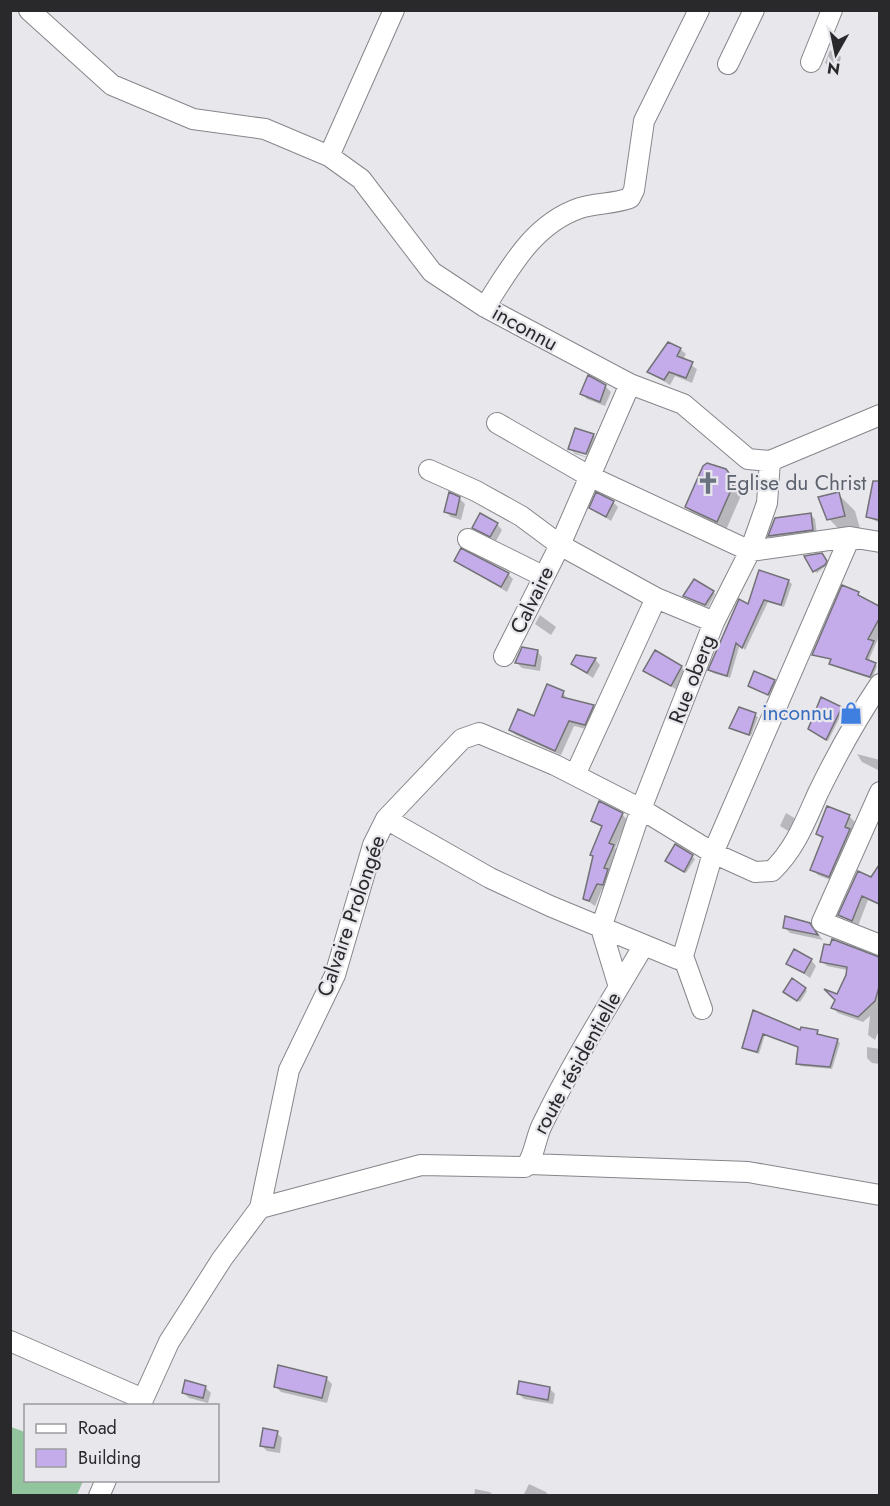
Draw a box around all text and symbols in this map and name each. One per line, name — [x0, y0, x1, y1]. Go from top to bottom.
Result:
north arrow — [806, 24, 866, 84]
text: N — [826, 56, 842, 81]
street label: inconnu — [487, 298, 563, 358]
place label: Eglise du Christ — [726, 468, 866, 498]
church icon: Eglise du Christ — [695, 470, 721, 496]
street label: Calvaire — [503, 561, 561, 639]
street label: Rue oberg — [661, 630, 723, 728]
place label: inconnu — [762, 698, 833, 728]
shop icon: inconnu — [838, 700, 864, 726]
street label: Calvaire Prolongée — [309, 831, 393, 1001]
street label: route résidentielle — [525, 986, 629, 1140]
legend — [24, 1404, 219, 1482]
text: Road — [78, 1415, 117, 1441]
text: Building — [78, 1445, 141, 1471]

